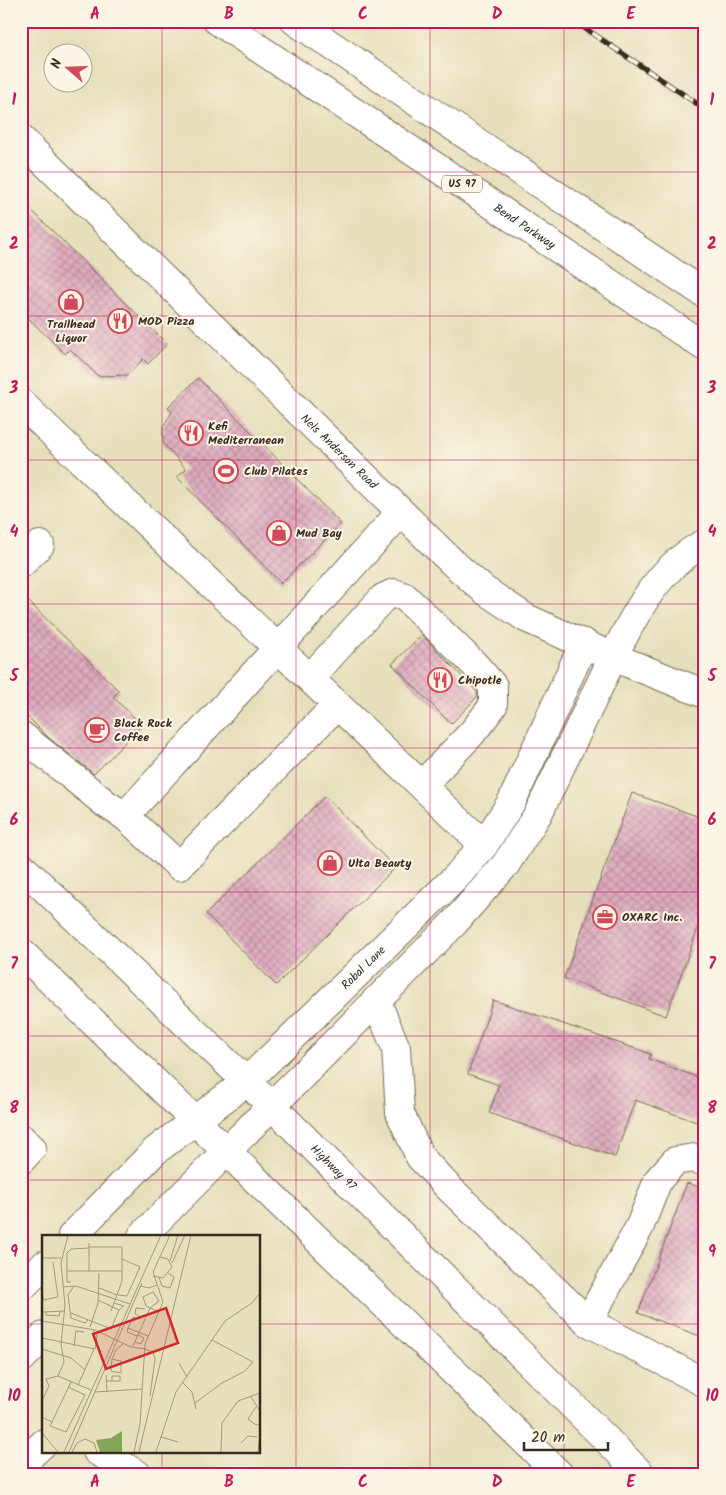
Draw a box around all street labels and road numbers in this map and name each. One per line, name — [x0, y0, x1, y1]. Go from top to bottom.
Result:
road number: US 97 — [442, 175, 482, 192]
street label: Bend Parkway — [490, 199, 560, 254]
street label: Nels Anderson Road — [296, 409, 383, 494]
street label: Robal Lane — [337, 941, 391, 994]
street label: Highway 97 — [306, 1140, 361, 1195]

